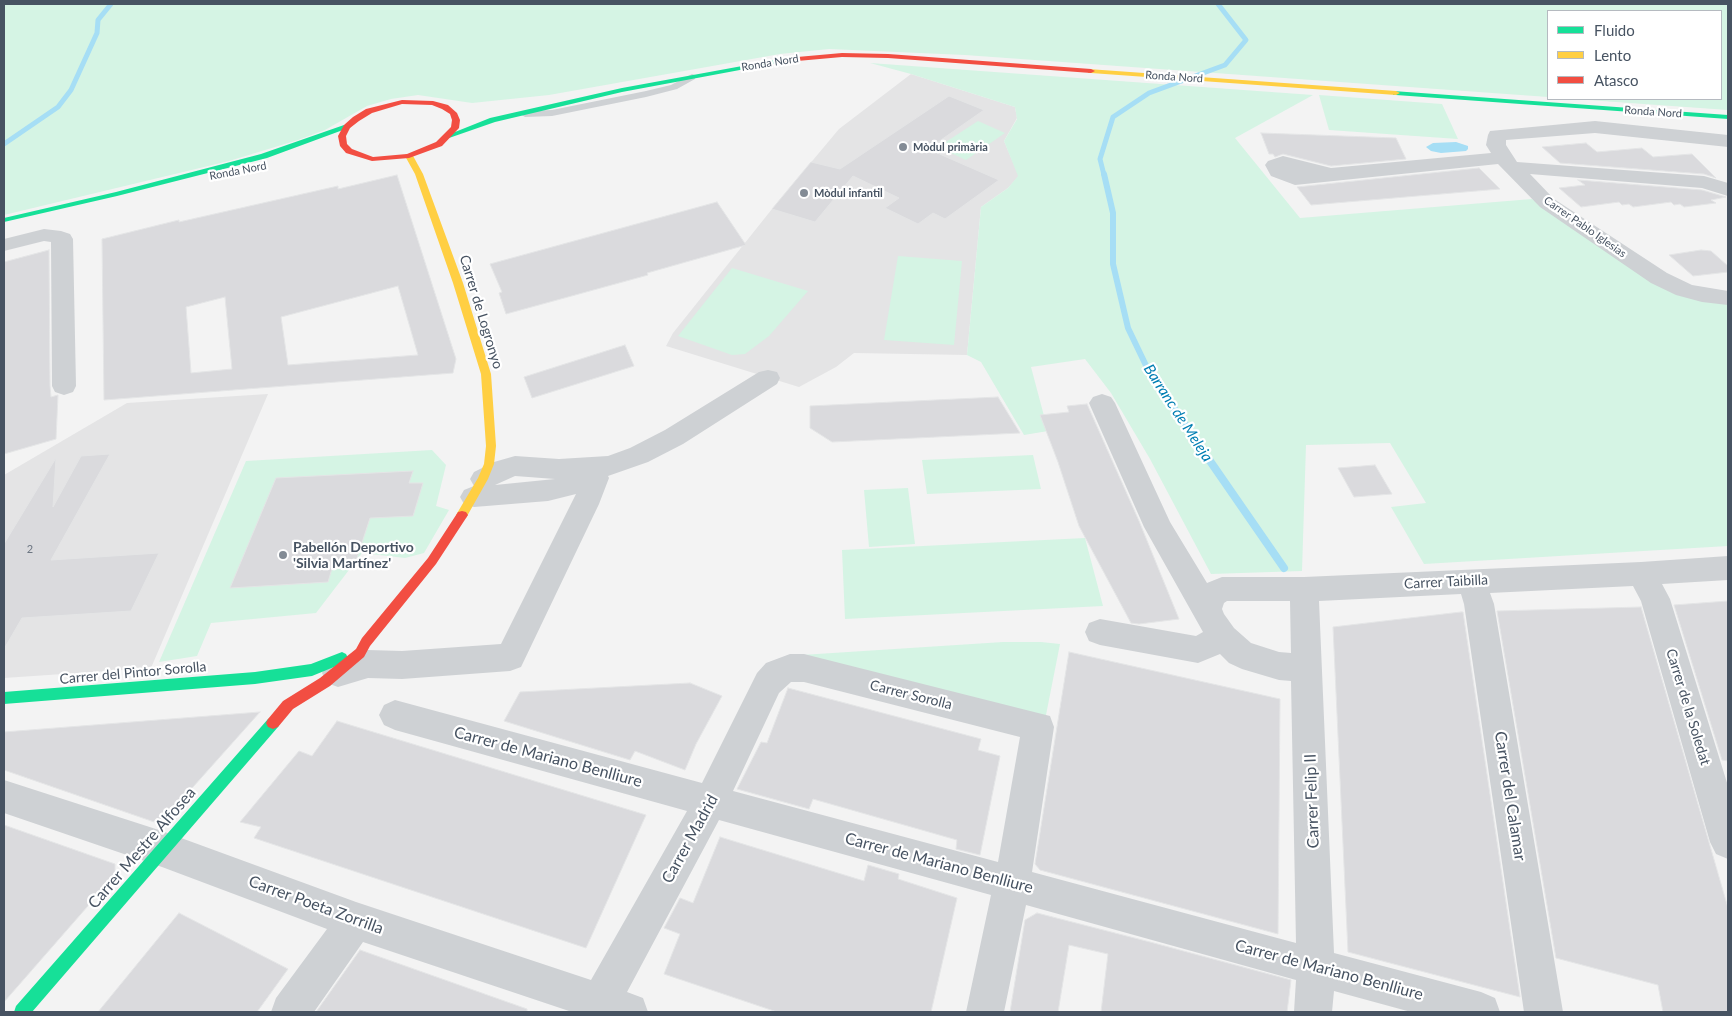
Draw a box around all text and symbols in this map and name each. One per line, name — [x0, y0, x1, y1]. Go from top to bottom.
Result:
legend — [1547, 10, 1722, 100]
text: Fluido — [1594, 21, 1635, 39]
text: Lento — [1594, 46, 1631, 64]
street label: Ronda Nord — [740, 52, 800, 74]
street label: Ronda Nord — [1145, 68, 1203, 86]
text: Atasco — [1594, 71, 1639, 89]
street label: Ronda Nord — [1624, 103, 1682, 121]
place label: Mòdul primària — [913, 140, 988, 154]
marker: Mòdul primària — [897, 141, 909, 153]
street label: Ronda Nord — [208, 159, 268, 183]
place label: Mòdul infantil — [814, 186, 883, 200]
marker: Mòdul infantil — [798, 187, 810, 199]
street label: Carrer Pablo Iglesias — [1541, 194, 1629, 260]
street label: Carrer de Logronyo — [456, 253, 506, 371]
water label: Barranc de Meleja — [1140, 361, 1216, 465]
place label: Pabellón Deportivo 'Silvia Martínez' — [293, 539, 414, 572]
house number: 2 — [27, 542, 33, 556]
marker: Pabellón Deportivo 'Silvia Martínez' — [277, 549, 289, 561]
street label: Carrer Taibilla — [1404, 571, 1488, 593]
street label: Carrer de la Soledat — [1662, 647, 1714, 767]
street label: Carrer del Pintor Sorolla — [59, 658, 207, 688]
street label: Carrer Sorolla — [868, 677, 954, 713]
street label: Carrer de Mariano Benlliure — [452, 723, 644, 791]
street label: Carrer del Calamar — [1490, 730, 1530, 862]
street label: Carrer Felip II — [1301, 753, 1323, 849]
street label: Carrer Mestre Alfosea — [84, 783, 200, 913]
street label: Carrer Madrid — [658, 791, 722, 887]
street label: Carrer de Mariano Benlliure — [843, 829, 1035, 897]
street label: Carrer Poeta Zorrilla — [246, 872, 386, 938]
street label: Carrer de Mariano Benlliure — [1233, 936, 1425, 1004]

